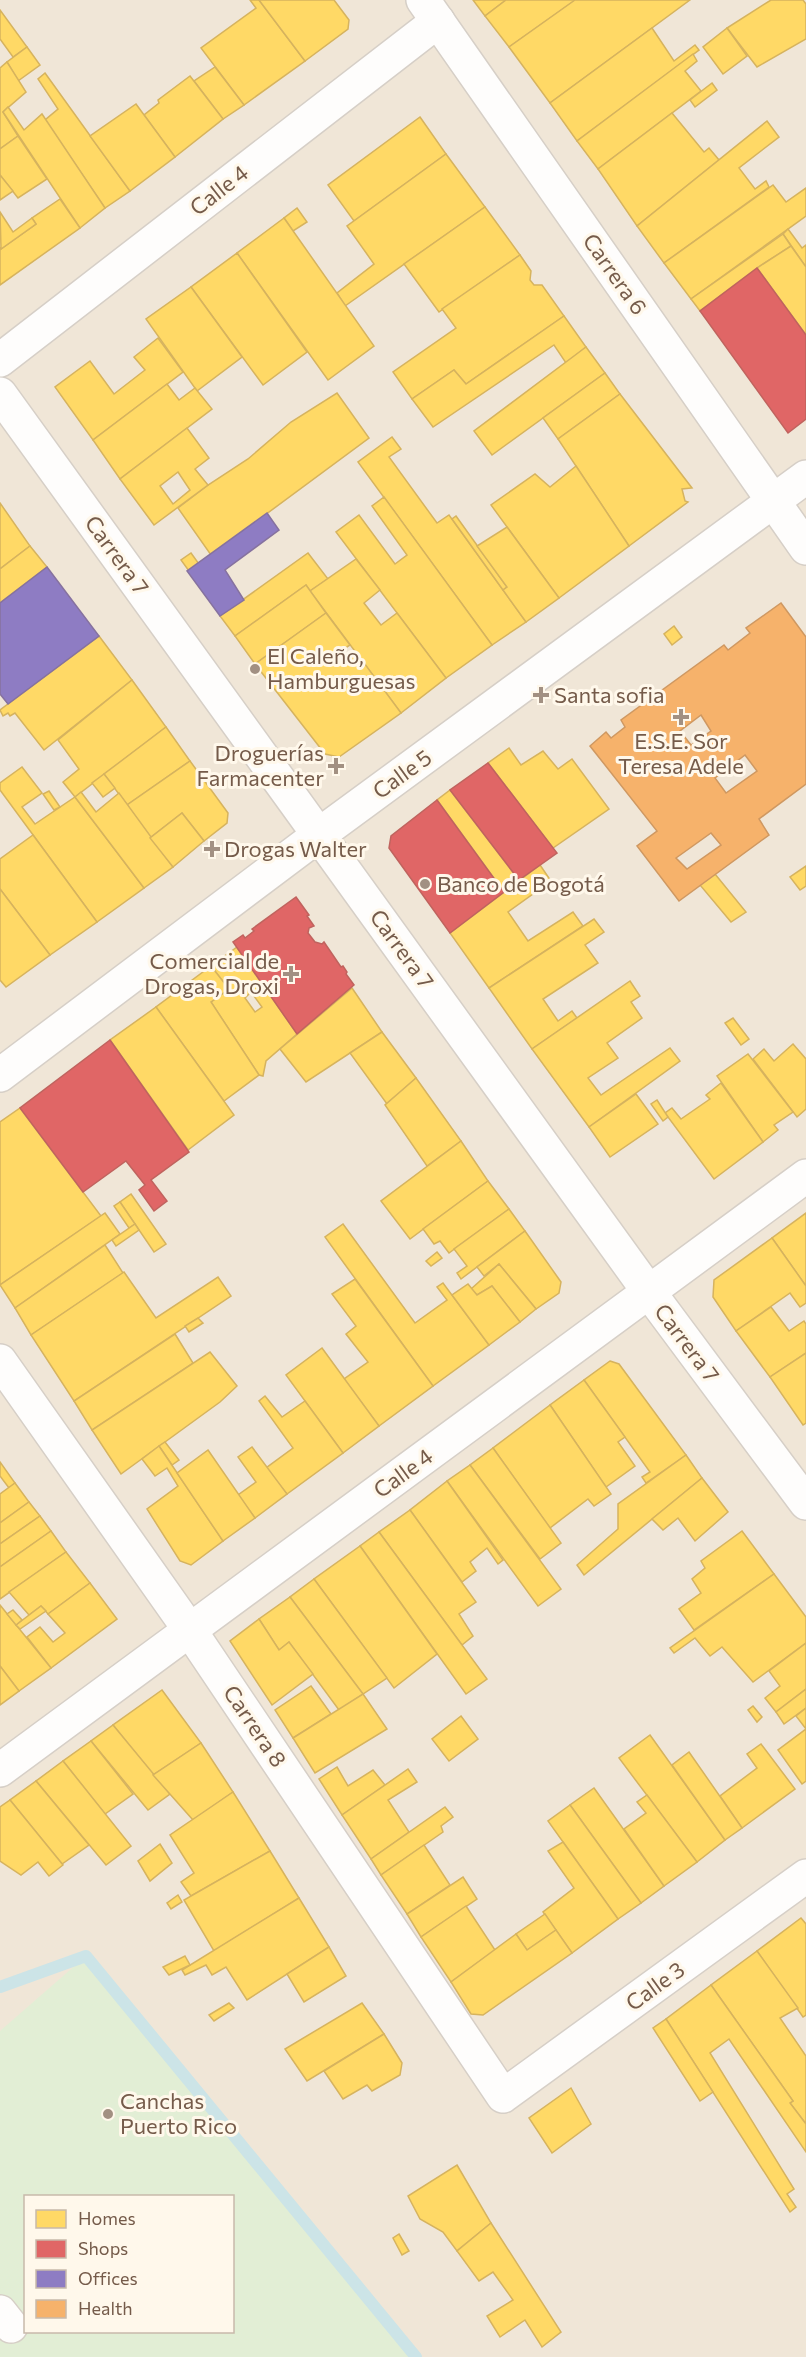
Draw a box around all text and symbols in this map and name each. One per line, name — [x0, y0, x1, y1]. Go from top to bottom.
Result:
street label: Calle 4 — [184, 158, 253, 221]
street label: Carrera 6 — [578, 228, 653, 320]
street label: Carrera 7 — [80, 510, 155, 600]
place label: El Caleño, Hamburguesas — [267, 642, 416, 694]
marker: El Caleño, Hamburguesas — [248, 662, 262, 676]
place label: Santa sofia — [554, 681, 665, 708]
marker: Santa sofia — [532, 686, 550, 704]
marker: E.S.E. Sor Teresa Adele — [672, 708, 690, 726]
place label: E.S.E. Sor Teresa Adele — [618, 727, 744, 779]
place label: Droguerías Farmacenter — [196, 739, 324, 791]
street label: Calle 5 — [367, 743, 436, 804]
marker: Droguerías Farmacenter — [329, 759, 343, 773]
place label: Drogas Walter — [224, 835, 367, 862]
marker: Drogas Walter — [205, 842, 219, 856]
place label: Banco de Bogotá — [437, 870, 605, 897]
marker: Banco de Bogotá — [418, 877, 432, 891]
street label: Carrera 7 — [365, 904, 440, 994]
place label: Comercial de Drogas, Droxi — [144, 947, 279, 999]
marker: Comercial de Drogas, Droxi — [284, 967, 298, 981]
street label: Carrera 7 — [649, 1298, 726, 1387]
street label: Calle 4 — [368, 1442, 438, 1503]
street label: Carrera 8 — [218, 1680, 293, 1772]
street label: Calle 3 — [620, 1955, 689, 2016]
place label: Canchas Puerto Rico — [120, 2087, 237, 2139]
marker: Canchas Puerto Rico — [101, 2107, 115, 2121]
legend — [24, 2195, 234, 2333]
text: Homes — [78, 2207, 136, 2229]
text: Shops — [78, 2237, 128, 2259]
text: Offices — [78, 2267, 138, 2289]
text: Health — [78, 2297, 133, 2319]

